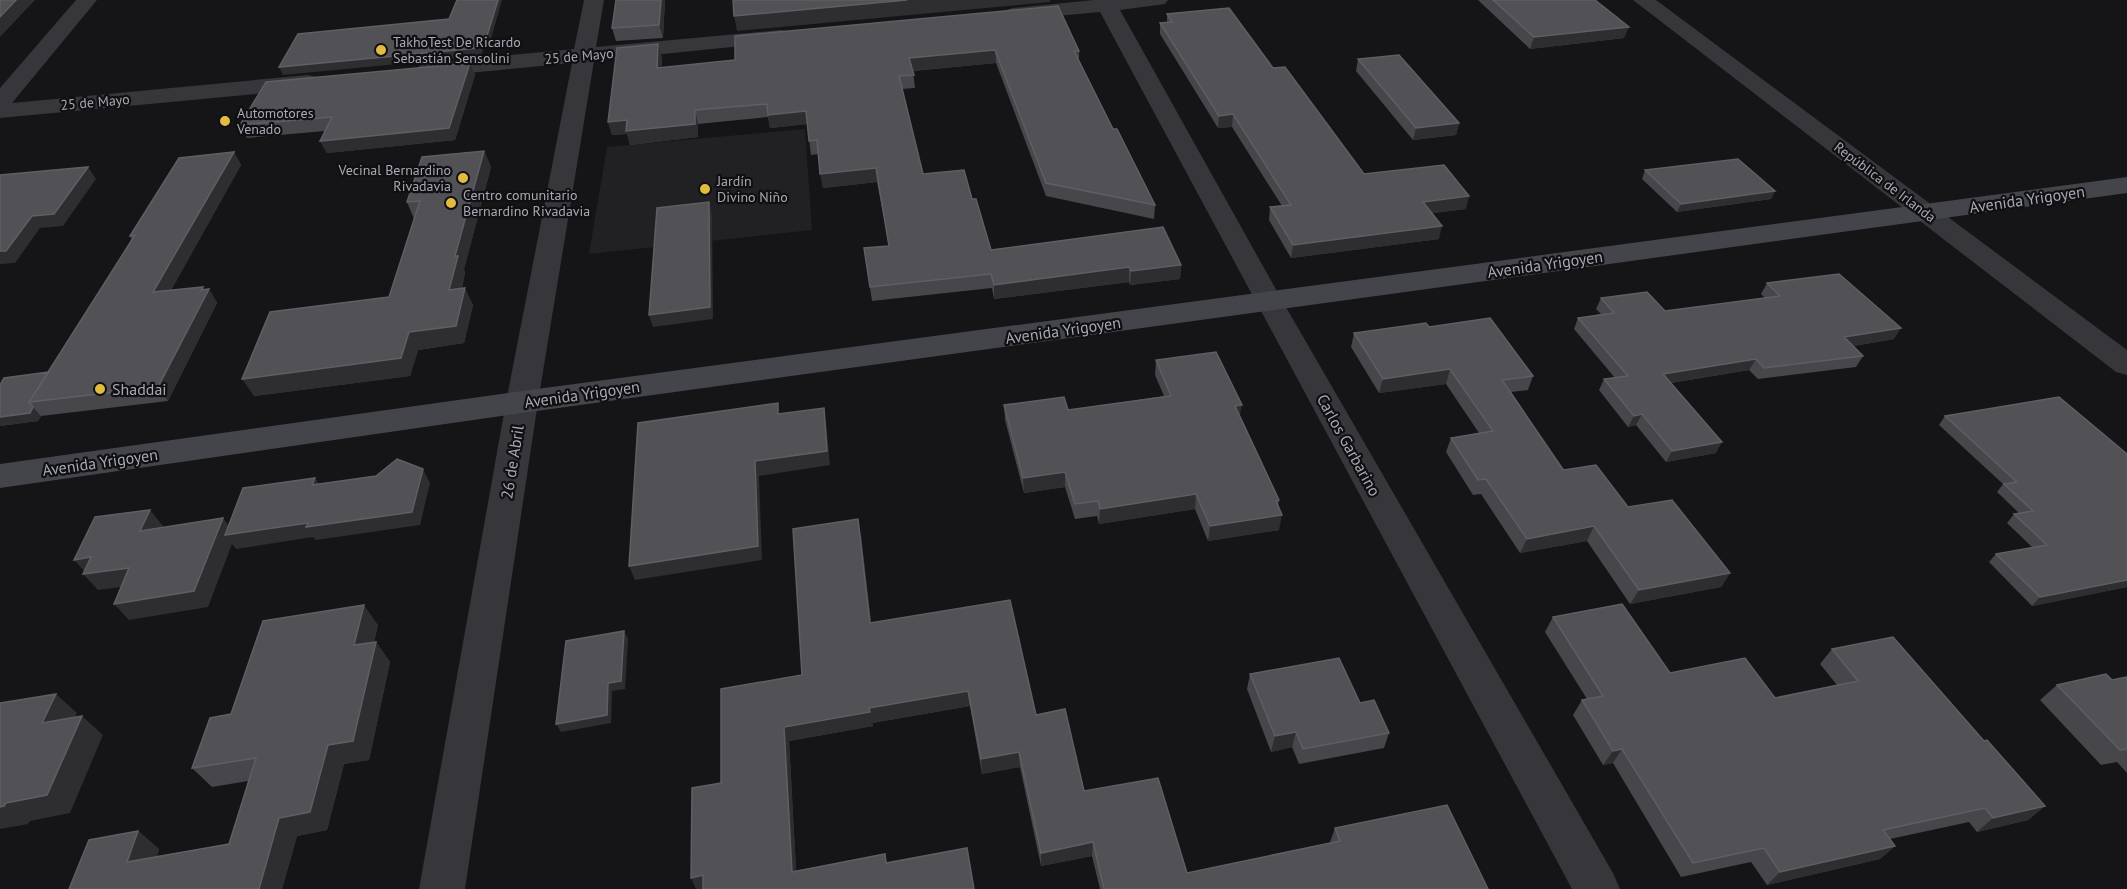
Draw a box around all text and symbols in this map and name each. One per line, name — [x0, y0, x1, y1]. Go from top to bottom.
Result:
place label: TakhoTest De Ricardo Sebastián Sensolini — [393, 33, 521, 67]
marker: TakhoTest De Ricardo Sebastián Sensolini — [374, 43, 388, 57]
street label: 25 de Mayo — [544, 44, 614, 68]
street label: 25 de Mayo — [60, 90, 130, 114]
place label: Automotores Venado — [236, 104, 314, 138]
marker: Automotores Venado — [218, 114, 232, 128]
street label: República de Irlanda — [1831, 138, 1939, 226]
place label: Vecinal Bernardino Rivadavia — [338, 161, 451, 195]
marker: Vecinal Bernardino Rivadavia — [456, 171, 470, 185]
place label: Jardín Divino Niño — [716, 172, 788, 206]
street label: Avenida Yrigoyen — [1968, 181, 2086, 217]
marker: Jardín Divino Niño — [698, 182, 712, 196]
place label: Centro comunitario Bernardino Rivadavia — [463, 186, 590, 220]
marker: Centro comunitario Bernardino Rivadavia — [444, 196, 458, 210]
street label: Avenida Yrigoyen — [1486, 246, 1604, 282]
street label: Avenida Yrigoyen — [1004, 312, 1122, 348]
street label: Avenida Yrigoyen — [523, 376, 641, 412]
place label: Shaddai — [112, 379, 167, 399]
marker: Shaddai — [93, 382, 107, 396]
street label: Carlos Garbarino — [1313, 391, 1385, 499]
street label: 26 de Abril — [496, 423, 528, 500]
street label: Avenida Yrigoyen — [41, 444, 159, 480]

